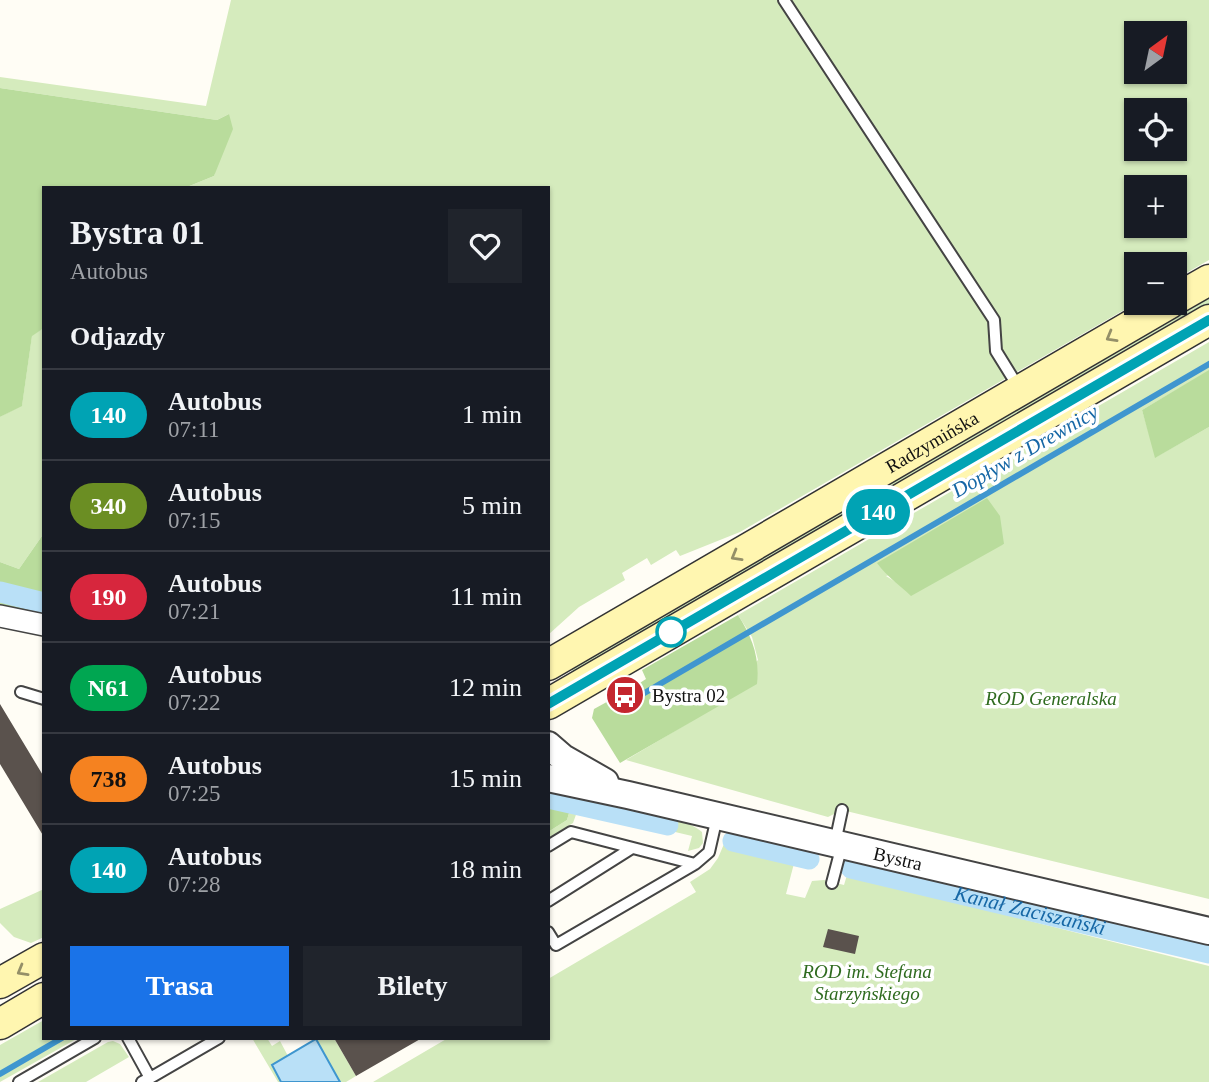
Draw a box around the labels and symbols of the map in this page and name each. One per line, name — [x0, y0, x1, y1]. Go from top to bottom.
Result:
north arrow — [1124, 21, 1186, 84]
one-way arrow — [1106, 329, 1118, 342]
water label: Dopływ z Drewnicy — [947, 399, 1103, 503]
street label: Radzymińska — [882, 407, 982, 477]
line badge: 140 — [838, 489, 918, 535]
one-way arrow — [730, 548, 743, 561]
unlabelled marker — [656, 617, 686, 647]
bus stop icon: Bystra 02 — [604, 674, 646, 716]
place label: Bystra 02 — [652, 685, 725, 706]
park label: ROD Generalska — [984, 688, 1117, 709]
street label: Bystra — [871, 843, 925, 875]
water label: Kanał Zaciszański — [951, 881, 1108, 940]
park label: ROD im. Stefana Starzyńskiego — [801, 961, 932, 1004]
one-way arrow — [16, 962, 29, 975]

